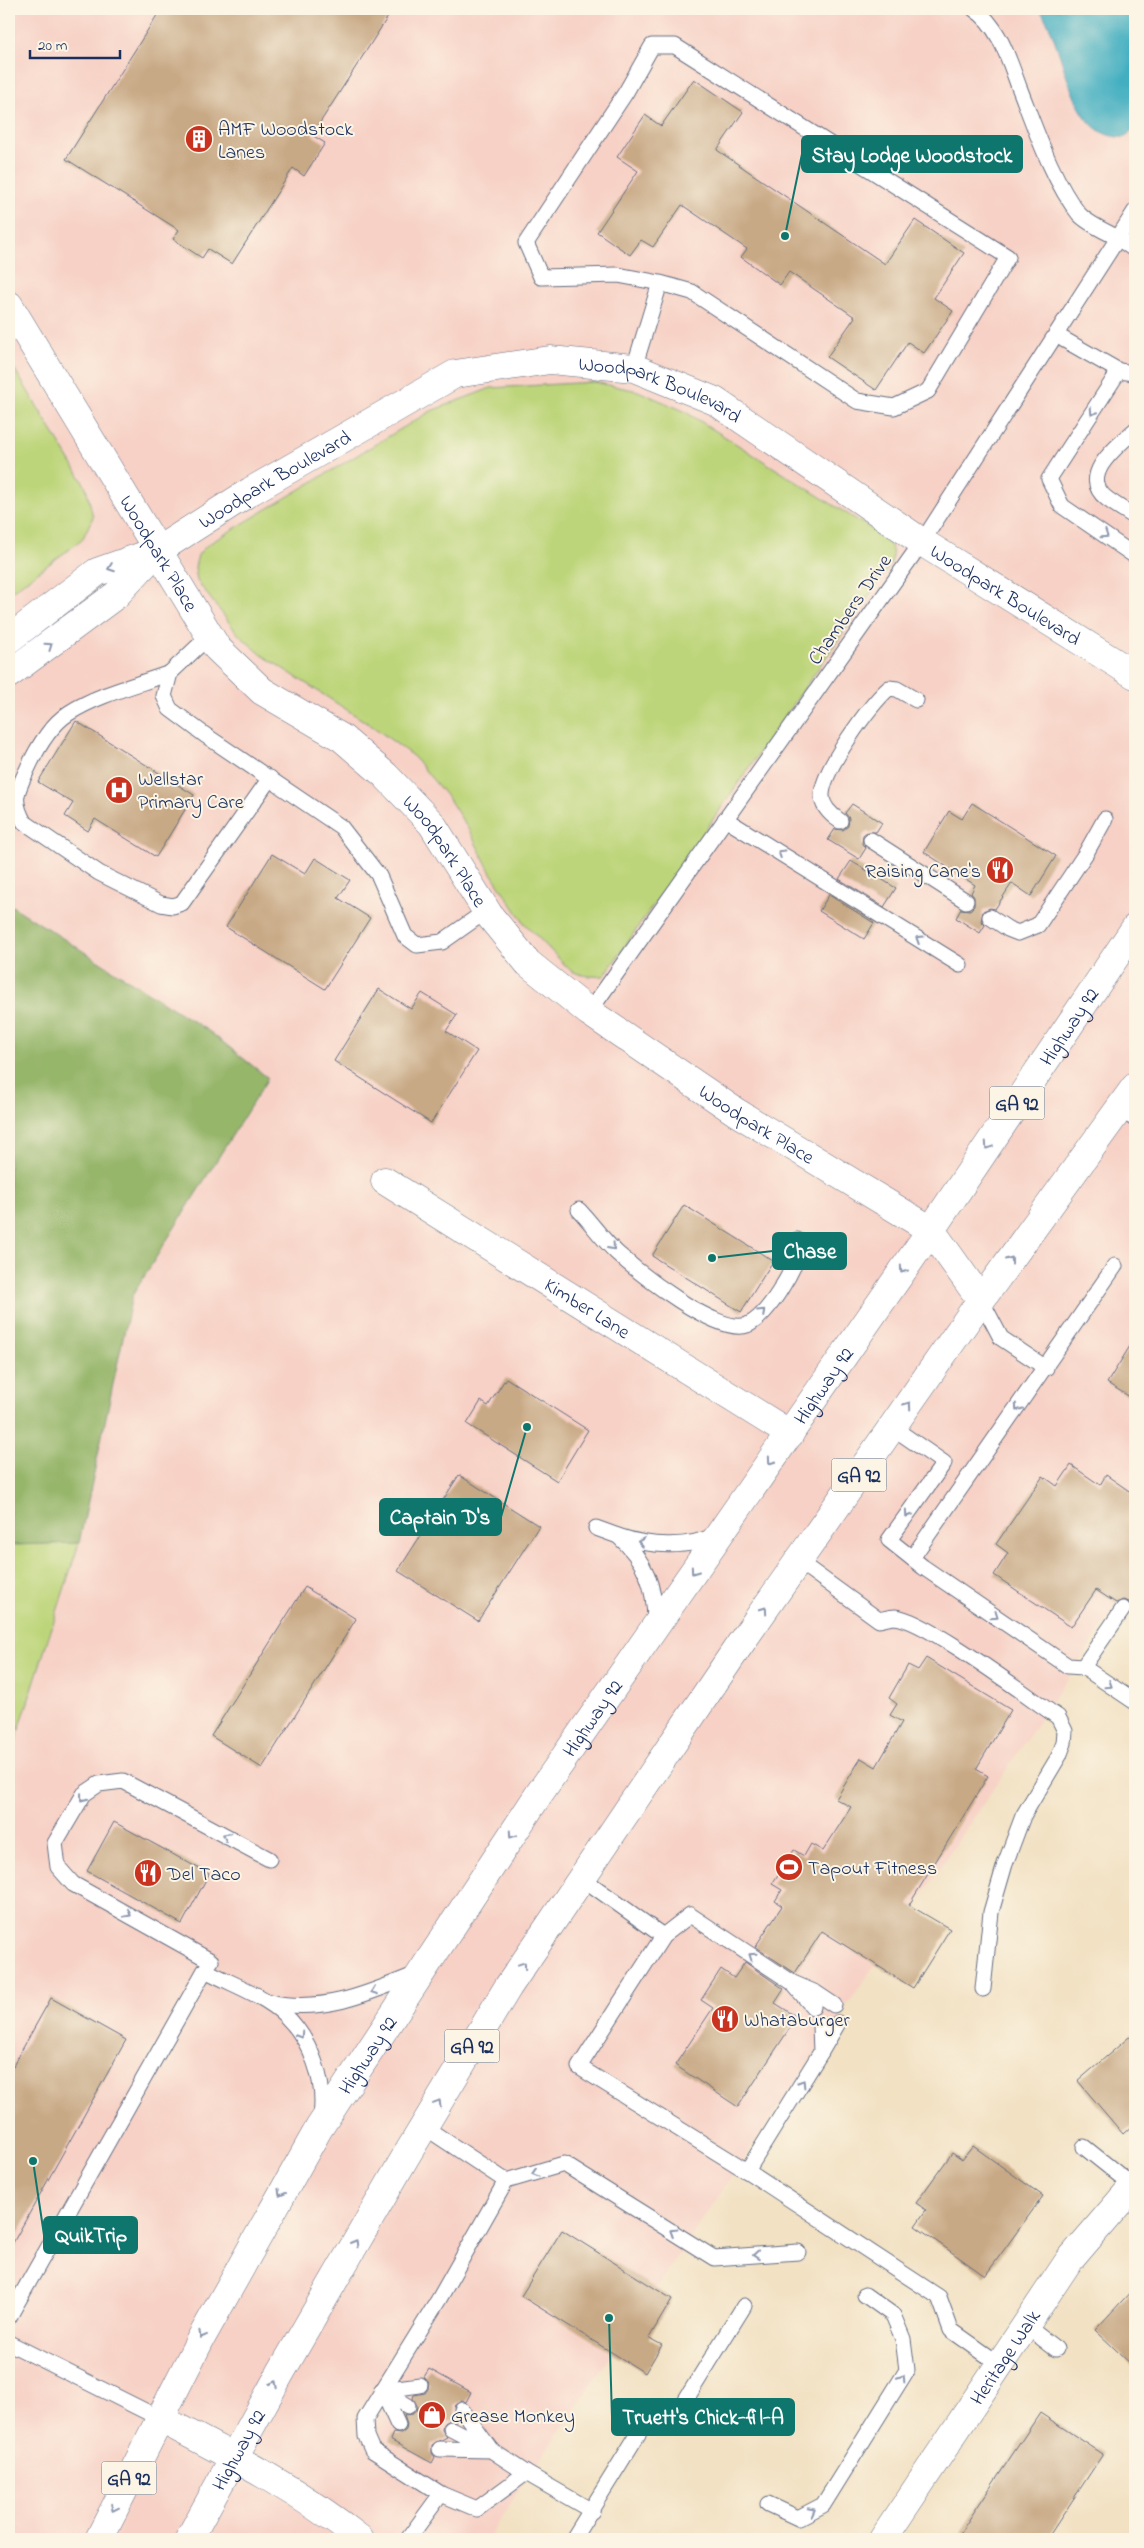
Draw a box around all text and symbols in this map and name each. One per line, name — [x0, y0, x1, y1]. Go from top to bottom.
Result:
scale bar — [30, 28, 120, 60]
text: 20 m — [38, 35, 68, 57]
place label: AMF Woodstock Lanes — [218, 116, 353, 168]
building icon: AMF Woodstock Lanes — [184, 124, 214, 154]
callout: Stay Lodge Woodstock — [802, 136, 1022, 172]
text: Stay Lodge Woodstock — [812, 142, 1013, 174]
street label: Woodpark Boulevard — [577, 351, 746, 432]
one-way arrow — [1089, 406, 1099, 415]
street label: Woodpark Boulevard — [194, 425, 357, 538]
street label: Woodpark Place — [111, 490, 204, 618]
one-way arrow — [1100, 529, 1109, 539]
street label: Woodpark Boulevard — [924, 538, 1085, 655]
street label: Chambers Drive — [802, 549, 900, 672]
one-way arrow — [107, 562, 116, 572]
one-way arrow — [43, 643, 53, 652]
place label: Wellstar Primary Care — [138, 766, 244, 818]
hospital icon: Wellstar Primary Care — [104, 775, 134, 805]
street label: Woodpark Place — [394, 789, 493, 914]
one-way arrow — [777, 850, 786, 860]
restaurant icon: Raising Cane's — [985, 855, 1015, 885]
place label: Raising Cane's — [865, 858, 981, 888]
one-way arrow — [915, 936, 924, 946]
street label: Highway 92 — [1034, 983, 1108, 1073]
street label: Woodpark Place — [692, 1079, 819, 1173]
road number: GA 92 — [990, 1086, 1044, 1120]
one-way arrow — [985, 1141, 994, 1150]
callout: Chase — [773, 1233, 846, 1269]
text: Chase — [784, 1238, 837, 1268]
one-way arrow — [606, 1241, 615, 1250]
one-way arrow — [1004, 1256, 1013, 1266]
one-way arrow — [900, 1264, 909, 1274]
street label: Kimber Lane — [538, 1272, 635, 1348]
one-way arrow — [756, 1309, 765, 1318]
street label: Highway 92 — [788, 1342, 862, 1431]
one-way arrow — [902, 1401, 911, 1411]
one-way arrow — [1015, 1402, 1024, 1412]
one-way arrow — [768, 1455, 777, 1465]
road number: GA 92 — [832, 1458, 886, 1492]
callout: Captain D's — [380, 1499, 501, 1535]
text: Captain D's — [390, 1504, 490, 1534]
one-way arrow — [905, 1508, 914, 1518]
one-way arrow — [637, 1537, 645, 1548]
one-way arrow — [691, 1565, 700, 1575]
one-way arrow — [758, 1606, 767, 1616]
one-way arrow — [989, 1610, 999, 1619]
street label: Highway 92 — [557, 1674, 631, 1764]
one-way arrow — [1104, 1678, 1113, 1688]
one-way arrow — [80, 1792, 89, 1802]
one-way arrow — [509, 1829, 518, 1838]
one-way arrow — [222, 1832, 231, 1842]
sports icon: Tapout Fitness — [774, 1852, 804, 1882]
place label: Tapout Fitness — [808, 1855, 937, 1884]
restaurant icon: Del Taco — [133, 1858, 163, 1888]
place label: Del Taco — [166, 1861, 241, 1890]
one-way arrow — [123, 1908, 132, 1918]
one-way arrow — [748, 1953, 758, 1962]
one-way arrow — [517, 1961, 526, 1971]
one-way arrow — [370, 1985, 379, 1995]
restaurant icon: Whataburger — [710, 2004, 740, 2034]
place label: Whataburger — [744, 2007, 850, 2037]
street label: Highway 92 — [333, 2011, 406, 2101]
one-way arrow — [294, 2030, 303, 2039]
road number: GA 92 — [444, 2030, 500, 2062]
one-way arrow — [796, 2080, 805, 2089]
one-way arrow — [431, 2100, 441, 2109]
one-way arrow — [531, 2167, 539, 2177]
one-way arrow — [277, 2188, 287, 2197]
callout: QuikTrip — [44, 2217, 137, 2253]
text: QuikTrip — [55, 2222, 127, 2252]
one-way arrow — [669, 2229, 678, 2238]
one-way arrow — [349, 2240, 359, 2249]
one-way arrow — [752, 2249, 760, 2260]
street label: Heritage Walk — [964, 2305, 1049, 2412]
one-way arrow — [198, 2330, 208, 2339]
one-way arrow — [896, 2374, 905, 2383]
one-way arrow — [268, 2380, 278, 2389]
callout: Truett's Chick-fil-A — [612, 2399, 794, 2435]
shop icon: Grease Monkey — [417, 2400, 447, 2430]
place label: Grease Monkey — [451, 2403, 575, 2432]
text: Truett's Chick-fil-A — [622, 2404, 784, 2434]
street label: Highway 92 — [206, 2405, 275, 2497]
road number: GA 92 — [102, 2462, 156, 2494]
one-way arrow — [110, 2503, 120, 2512]
one-way arrow — [807, 2507, 816, 2517]

